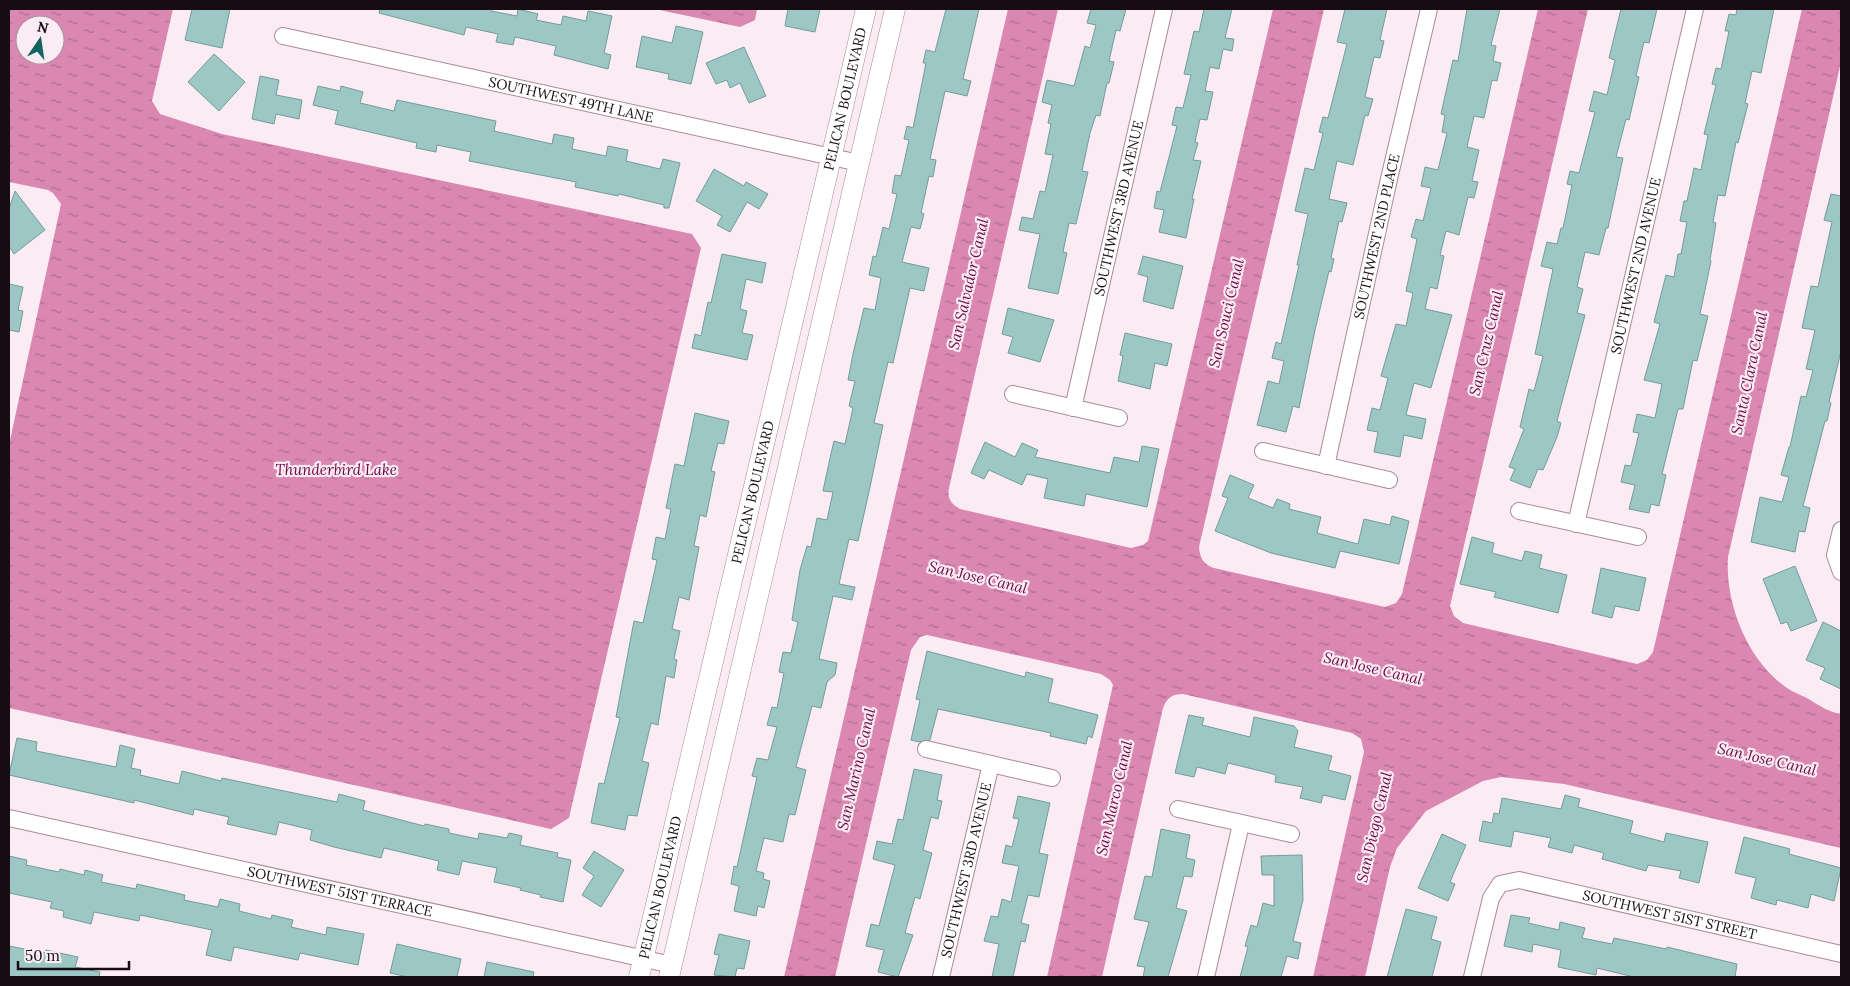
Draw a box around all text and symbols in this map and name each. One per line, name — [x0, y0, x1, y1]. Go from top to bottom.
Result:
north arrow — [15, 15, 65, 65]
text: N — [36, 17, 50, 37]
street label: PELICAN BOULEVARD — [819, 26, 870, 172]
street label: SOUTHWEST 49TH LANE — [487, 73, 656, 127]
street label: SOUTHWEST 3RD AVENUE — [1090, 118, 1147, 298]
street label: SOUTHWEST 2ND PLACE — [1349, 152, 1404, 321]
street label: SOUTHWEST 2ND AVENUE — [1607, 175, 1665, 356]
water label: San Salvador Canal — [944, 216, 993, 351]
water label: San Souci Canal — [1204, 256, 1248, 369]
water label: San Cruz Canal — [1465, 288, 1507, 397]
water label: Santa Clara Canal — [1727, 309, 1771, 436]
street label: PELICAN BOULEVARD — [727, 419, 778, 565]
water label: Thunderbird Lake — [275, 460, 397, 479]
water label: San Jose Canal — [927, 556, 1030, 598]
water label: San Jose Canal — [1322, 647, 1425, 689]
water label: San Marino Canal — [833, 705, 879, 832]
water label: San Marco Canal — [1092, 738, 1137, 857]
water label: San Jose Canal — [1716, 738, 1819, 780]
water label: San Diego Canal — [1352, 769, 1396, 884]
street label: SOUTHWEST 3RD AVENUE — [937, 780, 995, 959]
street label: PELICAN BOULEVARD — [635, 814, 685, 961]
street label: SOUTHWEST 51ST TERRACE — [246, 862, 435, 921]
street label: SOUTHWEST 51ST STREET — [1581, 886, 1759, 943]
scale bar — [18, 938, 129, 970]
text: 50 m — [25, 946, 60, 965]

